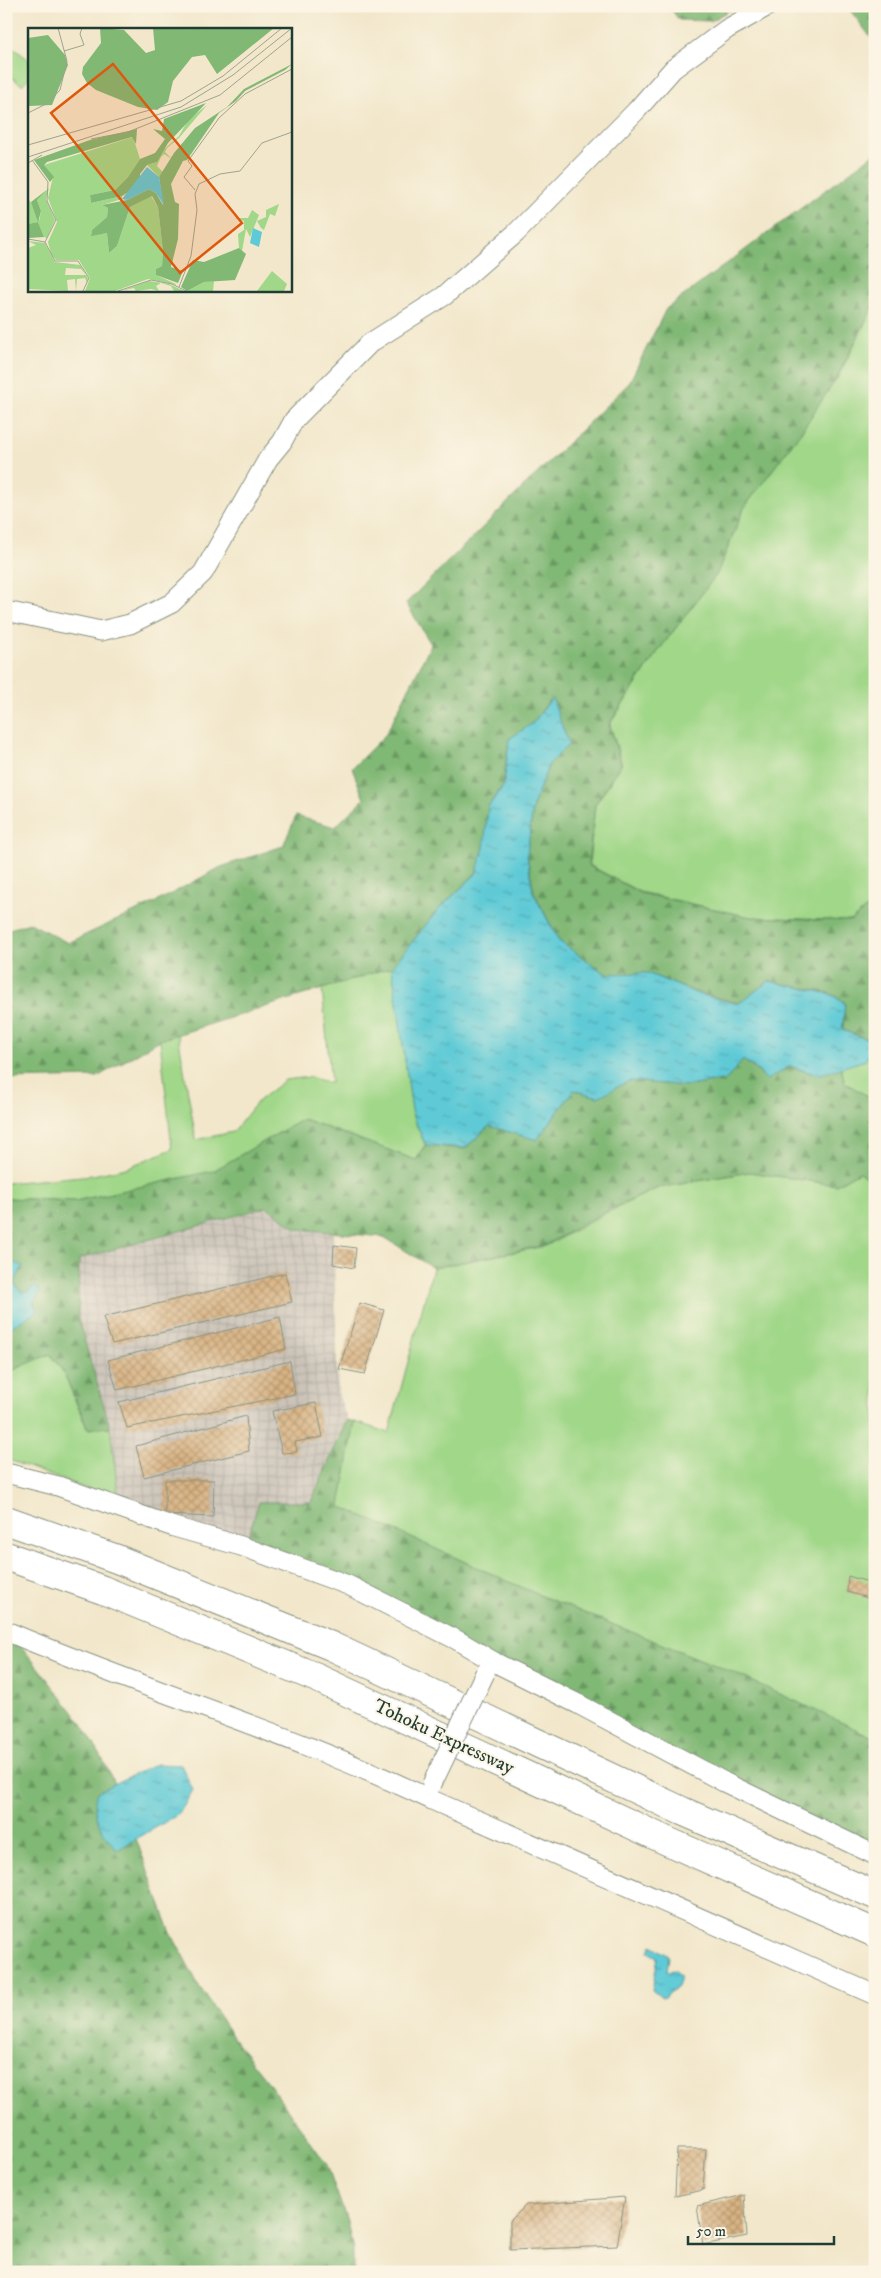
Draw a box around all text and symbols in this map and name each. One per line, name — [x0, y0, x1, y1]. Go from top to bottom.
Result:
inset map — [28, 28, 291, 291]
street label: Tohoku Expressway — [370, 1694, 519, 1780]
scale bar — [688, 2213, 835, 2245]
text: 50 m — [696, 2222, 726, 2241]

